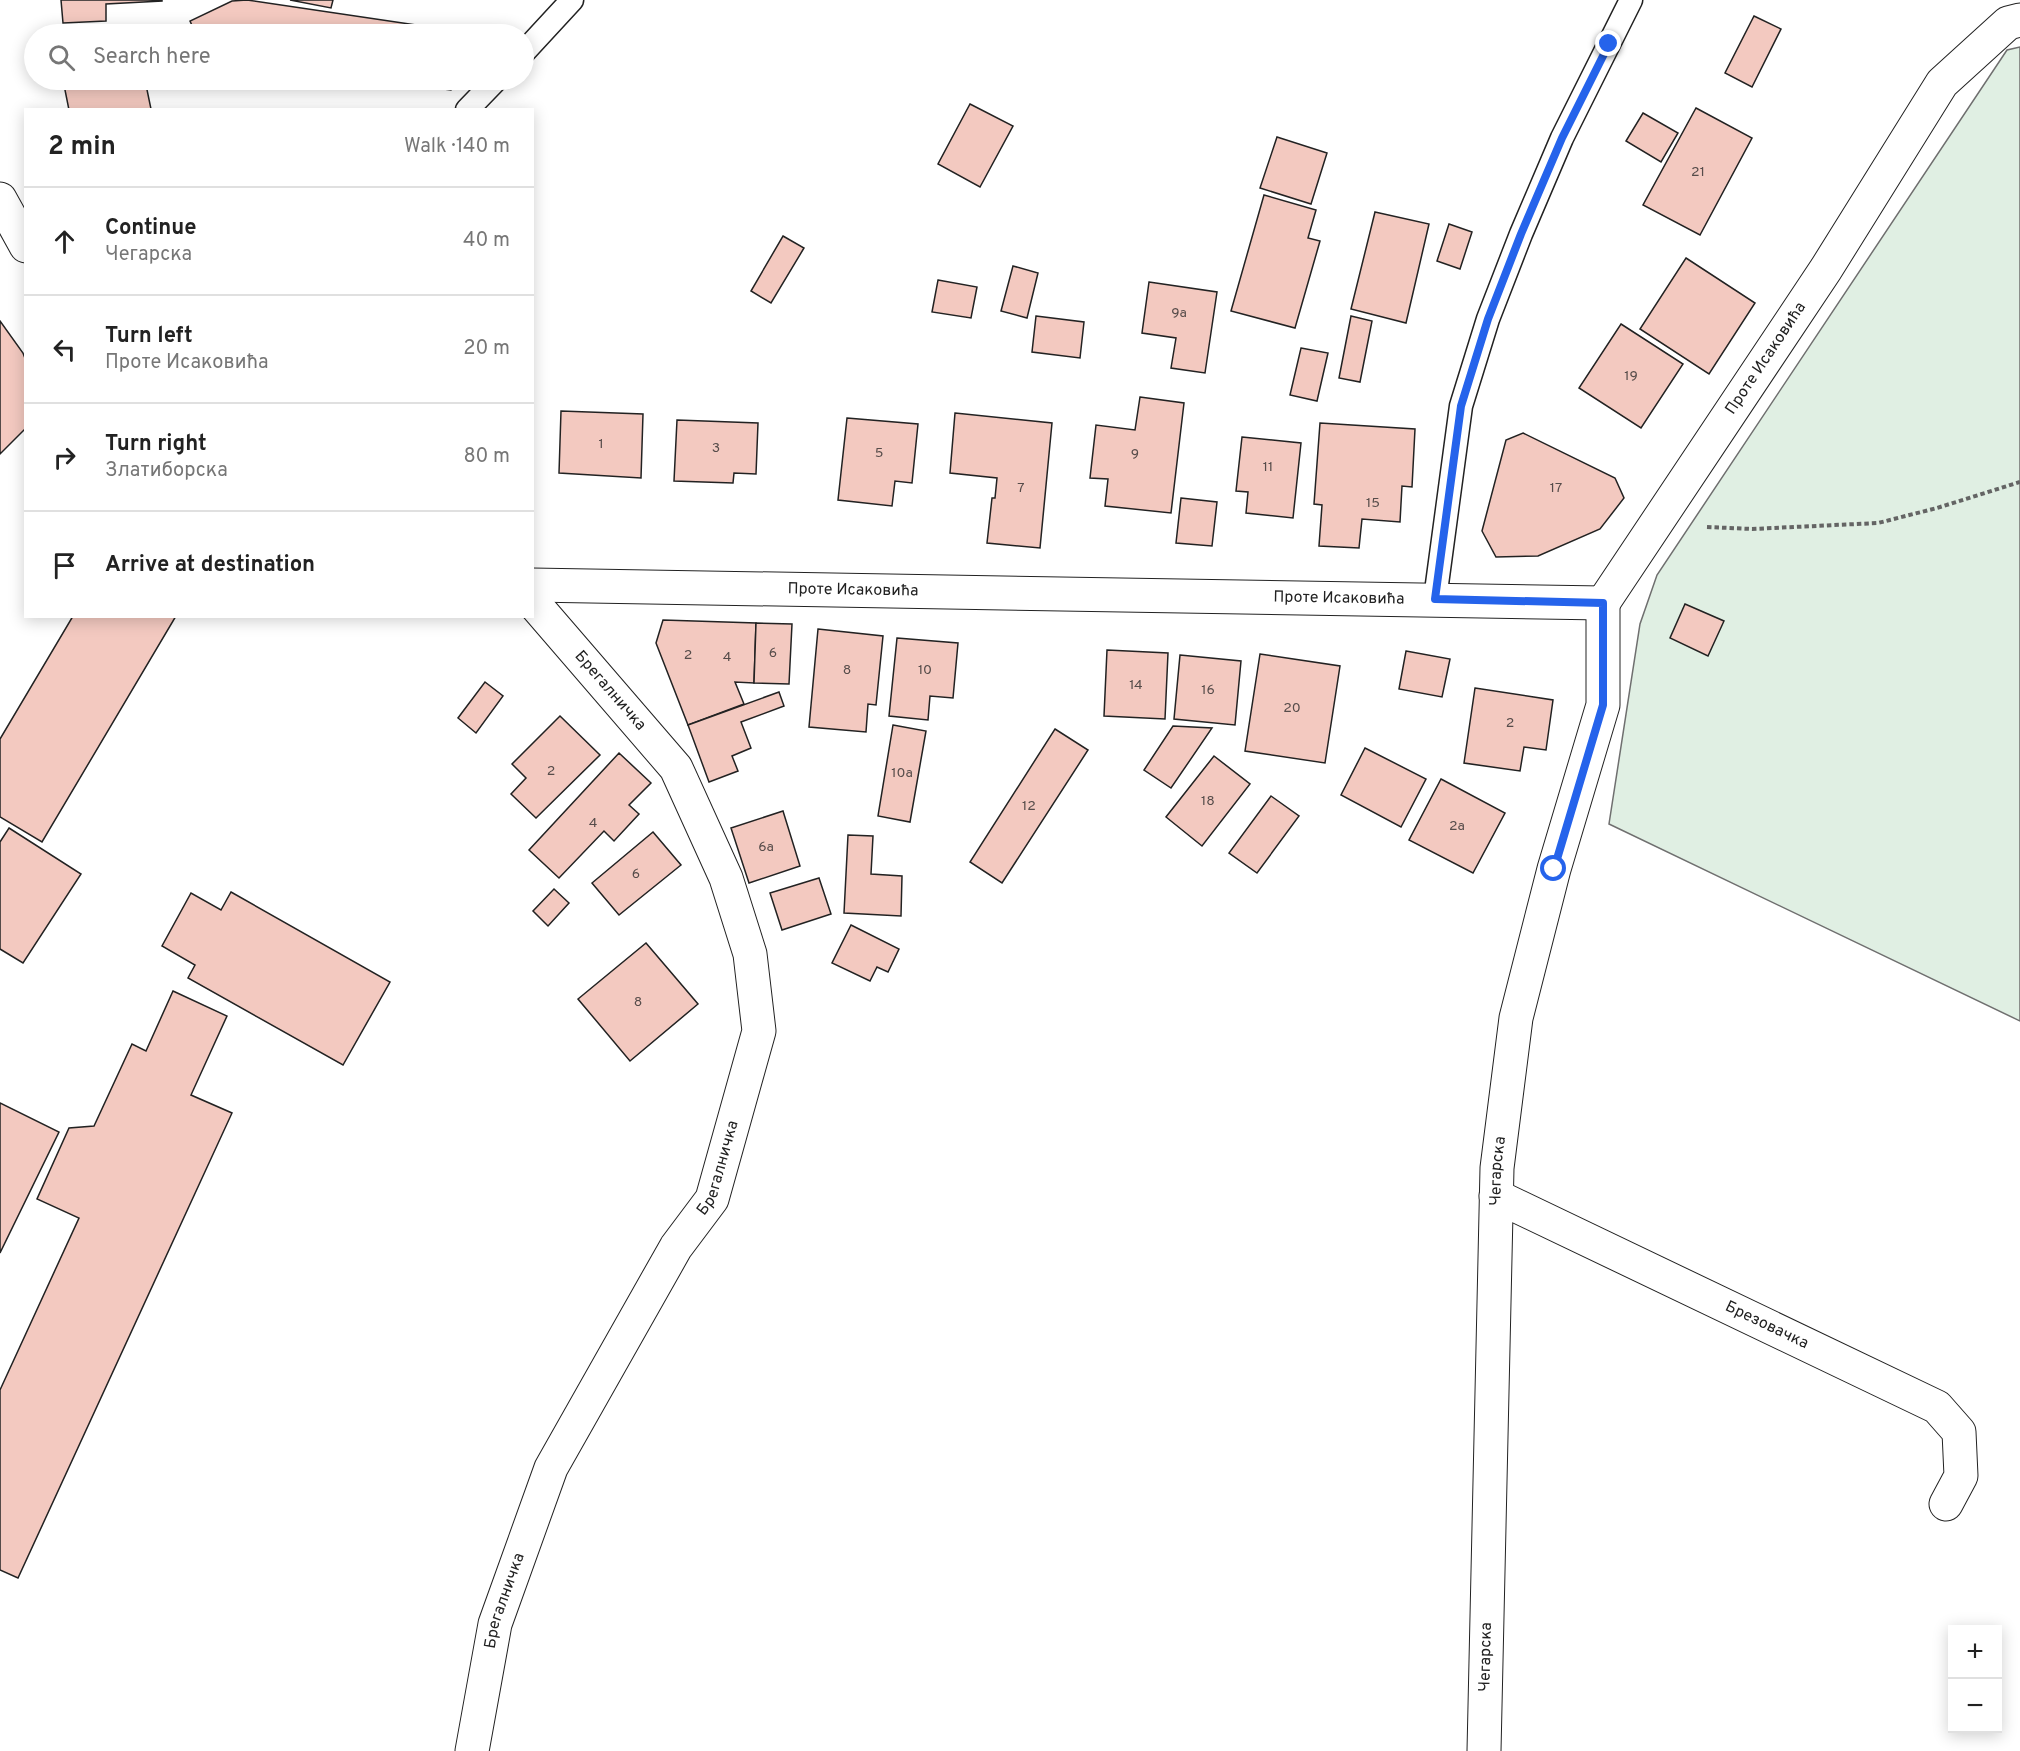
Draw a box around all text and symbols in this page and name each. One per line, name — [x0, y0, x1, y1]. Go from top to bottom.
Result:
search box — [24, 24, 534, 90]
route end — [1595, 30, 1621, 56]
icon: search — [45, 41, 78, 74]
text: Search here — [93, 44, 211, 71]
text: 2 min — [48, 131, 116, 164]
text: Walk · 140 m — [404, 134, 510, 160]
house number: 21 — [1691, 164, 1705, 181]
text: Continue — [105, 215, 196, 242]
icon: ahead — [48, 225, 81, 258]
text: 40 m — [463, 228, 510, 254]
text: Чегарска — [105, 242, 192, 268]
street label: Проте Исаковића — [1721, 299, 1811, 419]
house number: 9a — [1171, 305, 1187, 322]
text: Turn left — [105, 323, 193, 350]
icon: left — [48, 333, 81, 366]
text: 20 m — [463, 336, 510, 362]
text: Проте Исаковића — [105, 350, 269, 376]
house number: 19 — [1624, 368, 1638, 385]
text: Turn right — [105, 431, 207, 458]
house number: 1 — [598, 436, 604, 453]
house number: 3 — [712, 440, 720, 457]
icon: right — [48, 441, 81, 474]
text: 80 m — [464, 444, 510, 470]
house number: 5 — [875, 445, 883, 462]
house number: 9 — [1131, 446, 1139, 463]
text: Златиборска — [105, 458, 228, 484]
house number: 11 — [1263, 459, 1273, 476]
house number: 7 — [1017, 480, 1025, 497]
house number: 17 — [1550, 480, 1562, 497]
house number: 15 — [1366, 495, 1380, 512]
icon: arrive — [48, 549, 81, 582]
text: Arrive at destination — [105, 552, 315, 579]
street label: Проте Исаковића — [787, 579, 919, 601]
street label: Проте Исаковића — [1273, 587, 1405, 610]
house number: 6 — [769, 645, 777, 662]
street label: Брегалничка — [570, 647, 650, 735]
house number: 2 — [684, 647, 692, 664]
house number: 4 — [723, 649, 731, 666]
house number: 8 — [843, 662, 851, 679]
house number: 10 — [918, 662, 932, 679]
house number: 14 — [1129, 677, 1143, 694]
house number: 16 — [1201, 682, 1215, 699]
house number: 20 — [1283, 700, 1301, 717]
house number: 2 — [1506, 715, 1514, 732]
house number: 2 — [547, 763, 555, 780]
house number: 10a — [891, 765, 913, 782]
house number: 18 — [1201, 793, 1215, 810]
house number: 12 — [1022, 798, 1036, 815]
house number: 4 — [589, 815, 597, 832]
house number: 2a — [1449, 818, 1465, 835]
house number: 6a — [758, 839, 774, 856]
route start — [1540, 855, 1566, 881]
house number: 6 — [632, 866, 640, 883]
house number: 8 — [634, 994, 642, 1011]
street label: Брегалничка — [693, 1118, 743, 1220]
street label: Чегарска — [1486, 1135, 1511, 1206]
street label: Брезовачка — [1722, 1297, 1812, 1354]
street label: Брегалничка — [481, 1550, 530, 1650]
street label: Чегарска — [1475, 1622, 1497, 1692]
map controls — [1948, 1625, 2002, 1733]
button: + — [1948, 1625, 2002, 1679]
button: − — [1948, 1679, 2002, 1733]

